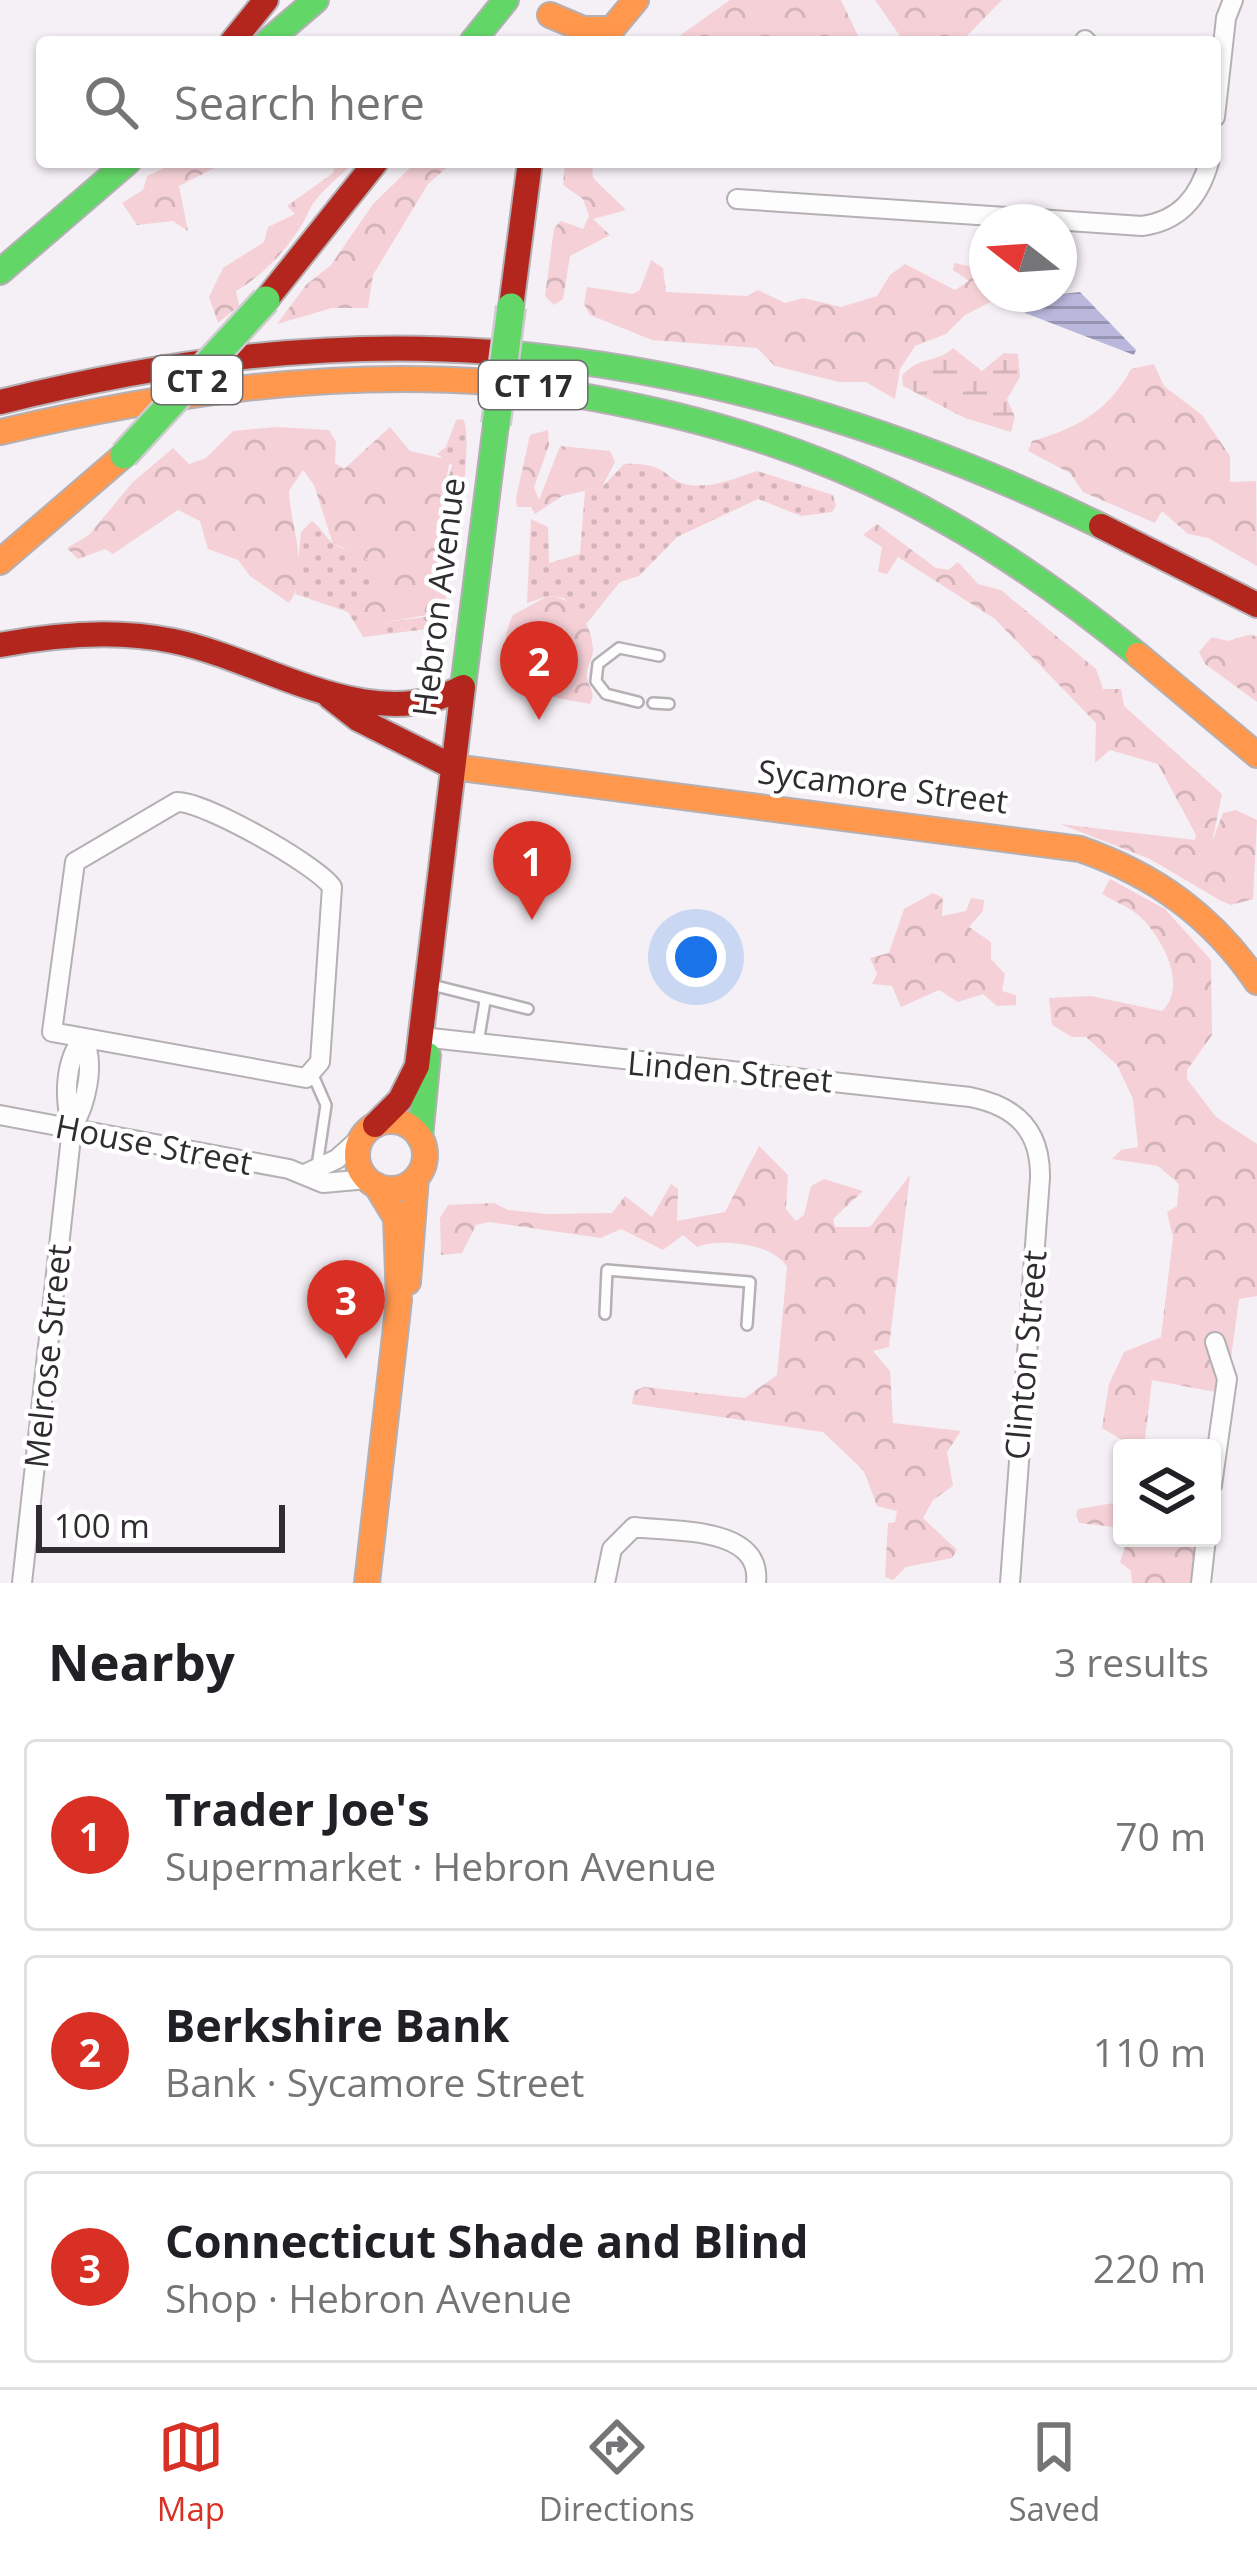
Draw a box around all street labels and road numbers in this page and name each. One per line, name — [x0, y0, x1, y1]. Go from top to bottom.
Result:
road number: CT 2 — [152, 356, 242, 404]
road number: CT 17 — [479, 361, 587, 409]
street label: Hebron Avenue — [401, 475, 475, 719]
street label: Sycamore Street — [755, 748, 1011, 824]
street label: Linden Street — [626, 1040, 834, 1102]
street label: House Street — [52, 1103, 256, 1185]
street label: Melrose Street — [13, 1242, 81, 1470]
street label: Clinton Street — [993, 1248, 1057, 1462]

